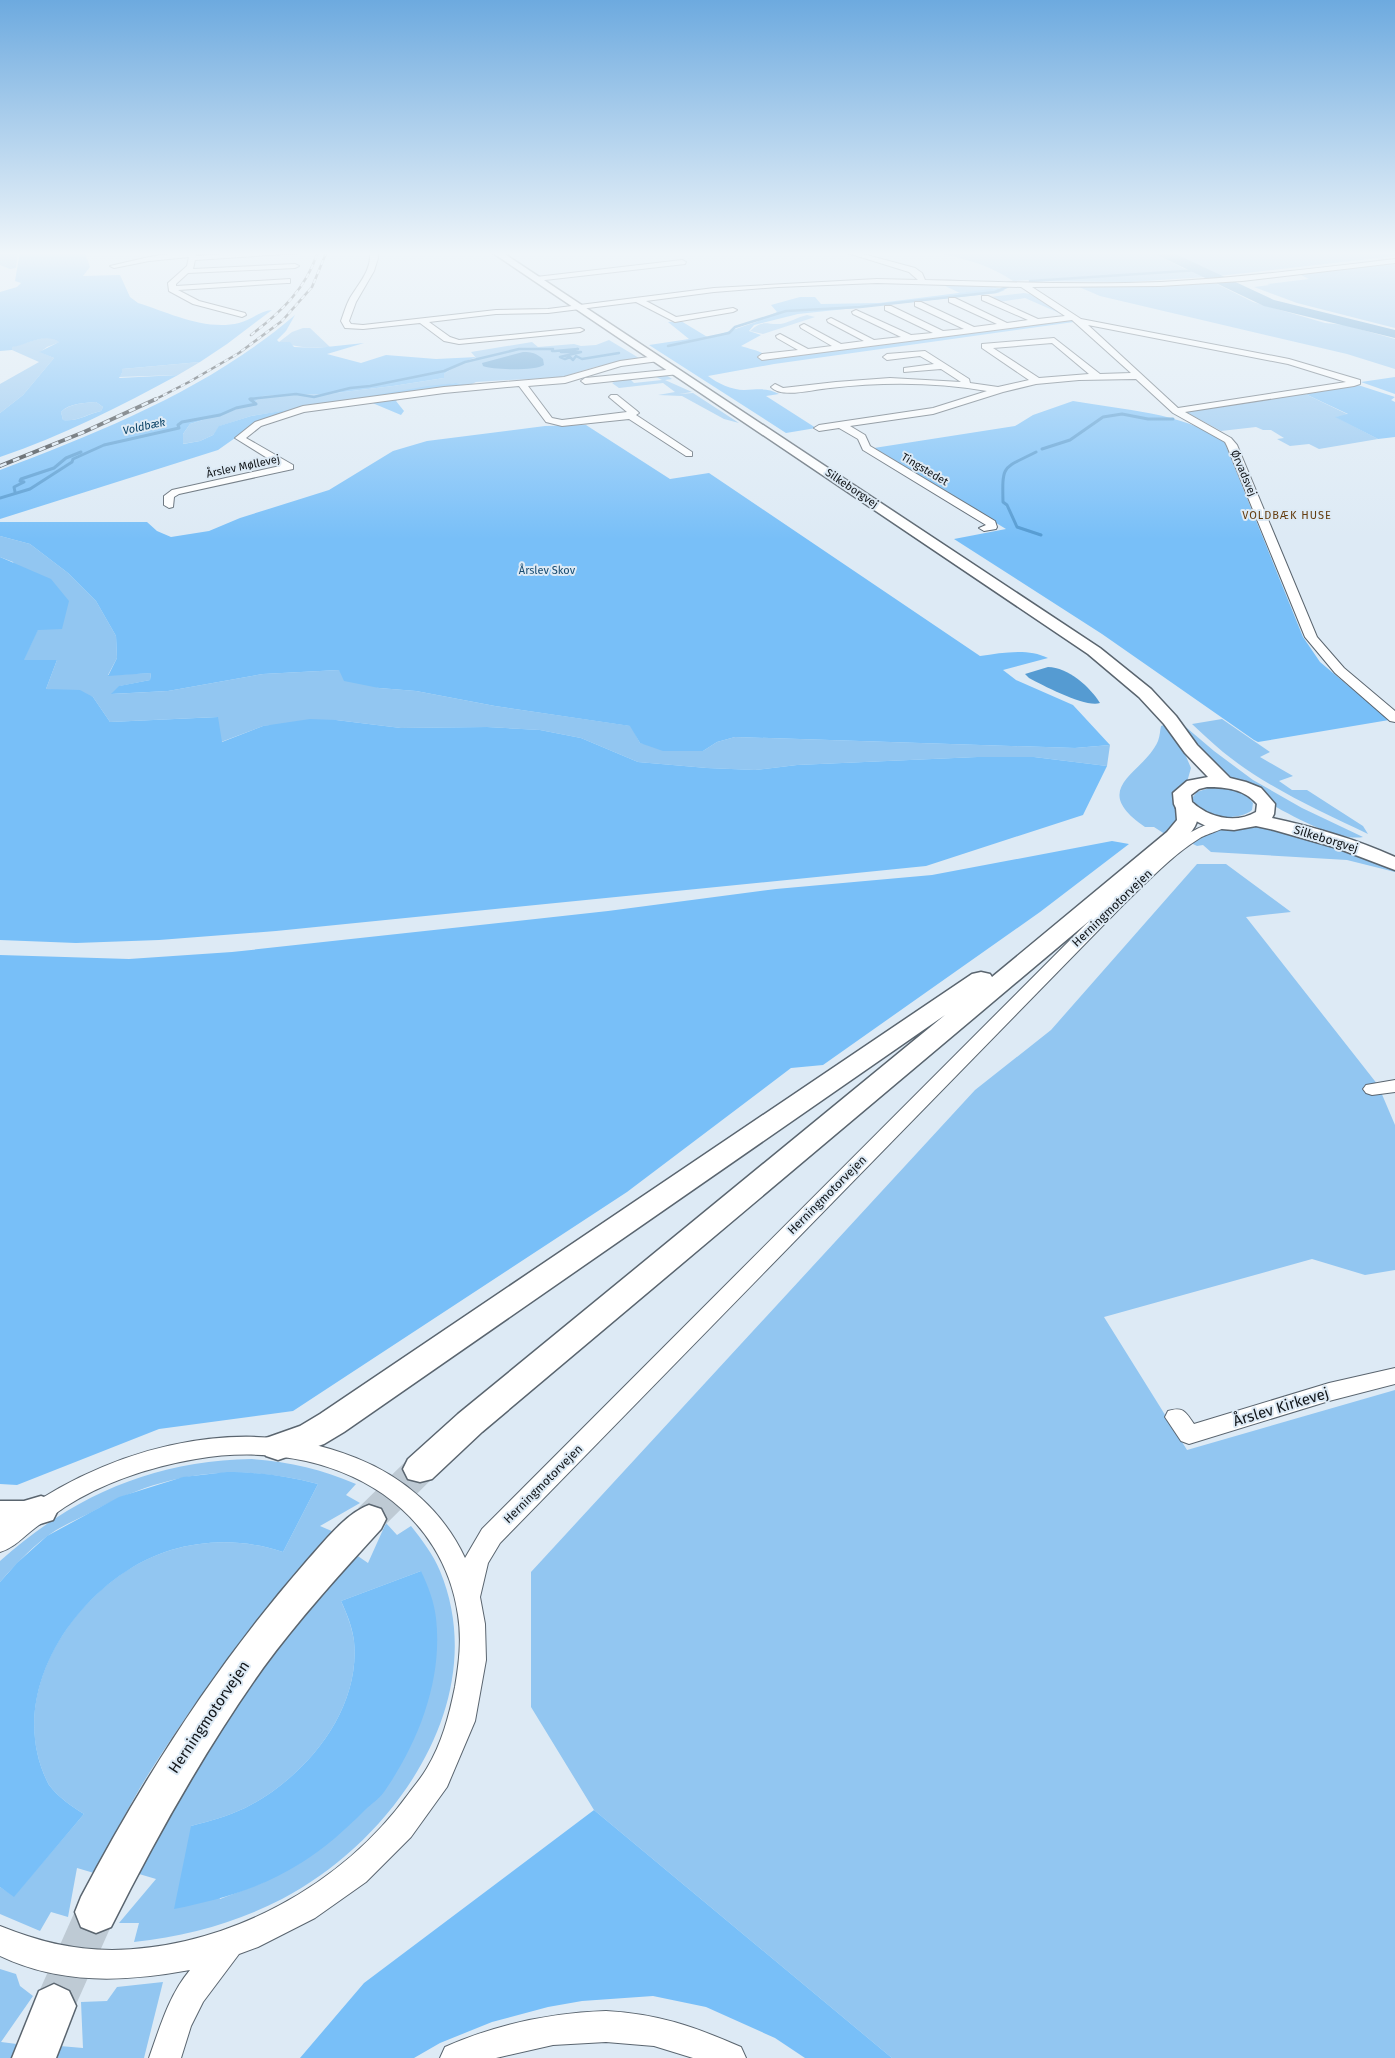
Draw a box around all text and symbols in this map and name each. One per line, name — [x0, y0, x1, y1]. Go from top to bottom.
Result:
water label: Voldbæk — [122, 416, 166, 437]
street label: Ørvadsvej — [1228, 448, 1259, 498]
street label: Tingstedet — [899, 450, 951, 488]
street label: Årslev Møllevej — [205, 451, 281, 481]
street label: Silkeborgvej — [823, 466, 881, 511]
district label: VOLDBÆK HUSE — [1242, 509, 1332, 522]
park label: Årslev Skov — [519, 563, 576, 577]
street label: Silkeborgvej — [1292, 823, 1360, 855]
street label: Herningmotorvejen — [1069, 866, 1155, 950]
street label: Herningmotorvejen — [785, 1153, 869, 1237]
street label: Årslev Kirkevej — [1231, 1384, 1331, 1430]
street label: Herningmotorvejen — [501, 1442, 585, 1526]
street label: Herningmotorvejen — [165, 1657, 253, 1777]

